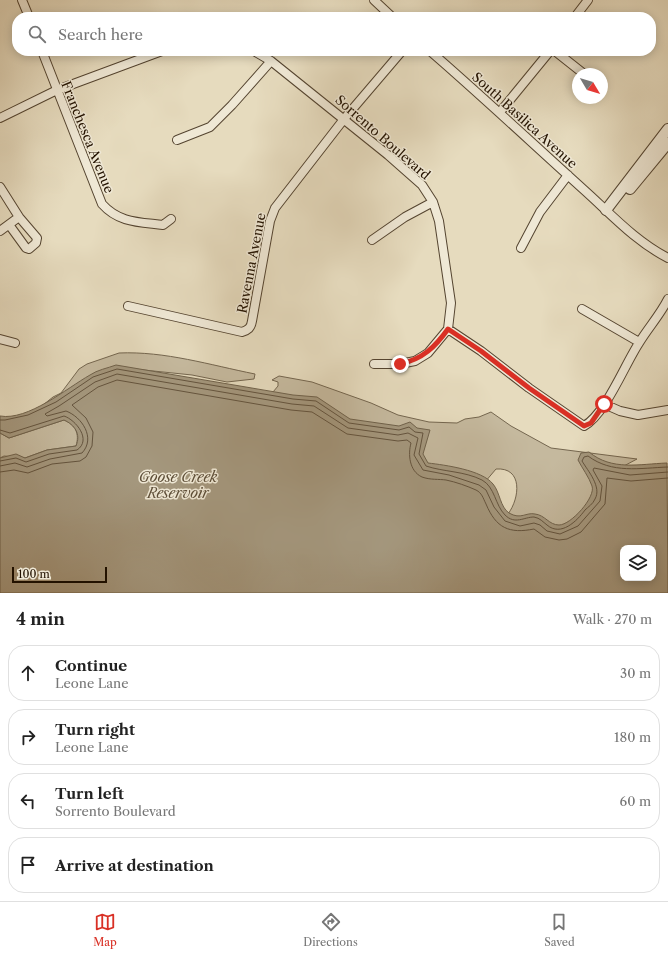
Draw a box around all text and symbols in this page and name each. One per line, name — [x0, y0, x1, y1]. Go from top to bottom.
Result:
search box — [12, 12, 656, 56]
icon: search — [26, 23, 48, 45]
text: Search here — [58, 25, 143, 44]
north arrow — [572, 68, 608, 104]
street label: South Basilica Avenue — [469, 69, 581, 171]
street label: Franchesca Avenue — [58, 79, 118, 195]
street label: Sorrento Boulevard — [332, 91, 434, 183]
street label: Ravenna Avenue — [233, 211, 269, 315]
route end — [391, 355, 409, 373]
route start — [595, 395, 613, 413]
water label: Goose Creek Reservoir — [139, 468, 218, 502]
map controls — [620, 545, 656, 581]
button: layers — [620, 545, 656, 581]
scale bar — [12, 565, 107, 584]
text: 100 m — [18, 567, 50, 581]
text: 4 min — [16, 609, 65, 629]
text: Walk · 270 m — [573, 611, 652, 627]
text: Continue — [55, 656, 127, 675]
icon: ahead — [17, 662, 39, 684]
text: 30 m — [620, 665, 651, 681]
text: Leone Lane — [55, 675, 128, 691]
text: Turn right — [55, 720, 135, 739]
icon: right — [17, 726, 39, 748]
text: 180 m — [614, 729, 651, 745]
text: Leone Lane — [55, 739, 128, 755]
text: Turn left — [55, 784, 124, 803]
icon: left — [17, 790, 39, 812]
text: 60 m — [620, 793, 651, 809]
text: Sorrento Boulevard — [55, 803, 176, 819]
icon: arrive — [17, 854, 39, 876]
text: Arrive at destination — [55, 856, 214, 875]
tab: Map — [93, 911, 117, 949]
tab: Directions — [303, 911, 358, 949]
tab: Saved — [544, 911, 575, 949]

